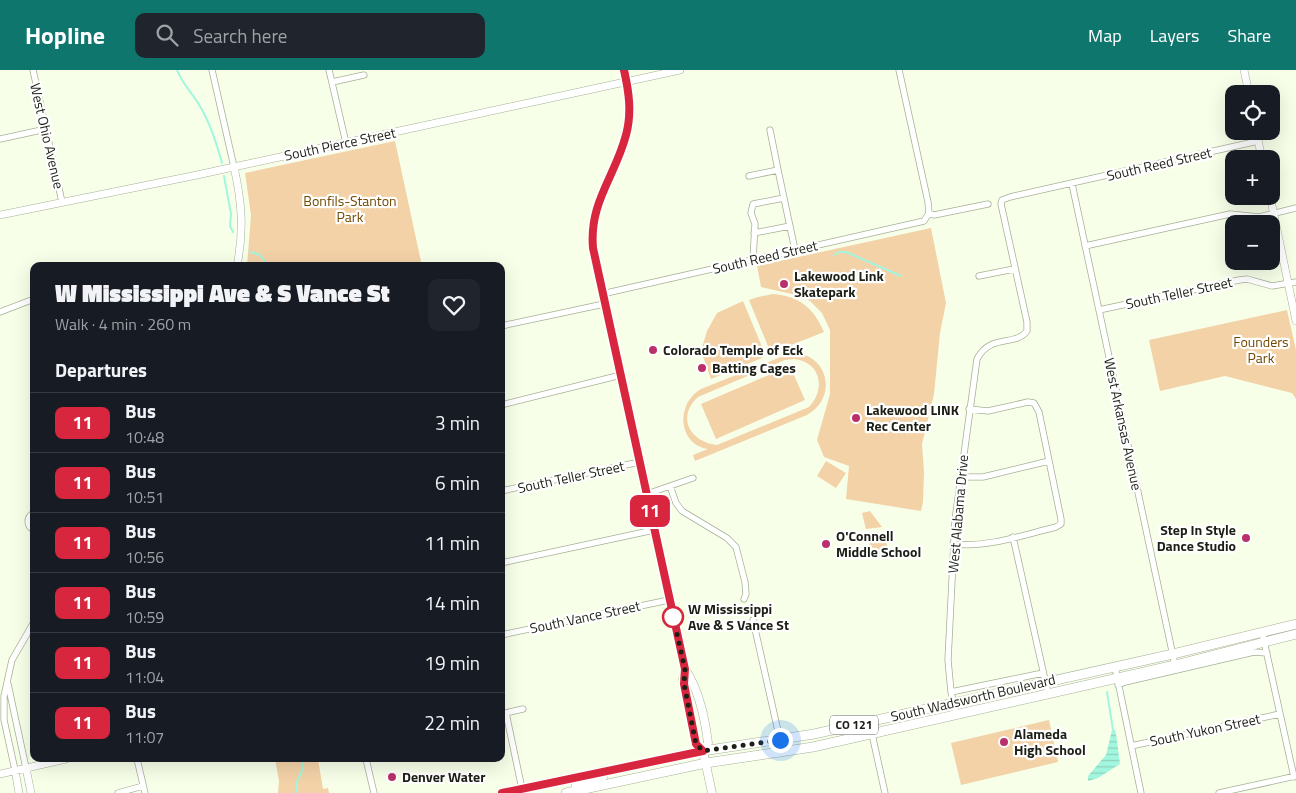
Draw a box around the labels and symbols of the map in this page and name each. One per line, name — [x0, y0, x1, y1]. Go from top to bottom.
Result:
street label: West Ohio Avenue — [25, 81, 70, 191]
street label: South Pierce Street — [282, 121, 398, 166]
street label: South Reed Street — [1104, 141, 1214, 186]
park label: Bonfils-Stanton Park — [303, 190, 397, 227]
street label: South Reed Street — [710, 234, 820, 279]
place label: Lakewood Link Skatepark — [794, 265, 884, 302]
street label: South Teller Street — [1124, 271, 1234, 314]
marker: Lakewood Link Skatepark — [778, 278, 790, 290]
park label: Founders Park — [1233, 331, 1289, 368]
place label: Colorado Temple of Eck — [663, 339, 804, 360]
marker: Colorado Temple of Eck — [647, 344, 659, 356]
street label: West Arkansas Avenue — [1099, 356, 1148, 492]
place label: Batting Cages — [712, 357, 796, 378]
marker: Batting Cages — [696, 362, 708, 374]
place label: Lakewood LINK Rec Center — [866, 399, 960, 436]
marker: Lakewood LINK Rec Center — [850, 412, 862, 424]
street label: West Alabama Drive — [942, 454, 973, 574]
street label: South Teller Street — [516, 455, 626, 498]
line badge: 11 — [628, 495, 672, 527]
place label: Step In Style Dance Studio — [1157, 519, 1236, 556]
place label: O'Connell Middle School — [836, 525, 921, 562]
marker: Step In Style Dance Studio — [1240, 532, 1252, 544]
marker: O'Connell Middle School — [820, 538, 832, 550]
street label: South Vance Street — [528, 595, 642, 638]
place label: W Mississippi Ave & S Vance St — [688, 598, 789, 635]
marker: W Mississippi Ave & S Vance St — [662, 606, 684, 628]
street label: South Wadsworth Boulevard — [888, 668, 1057, 727]
street label: South Yukon Street — [1148, 708, 1262, 751]
road number: CO 121 — [830, 716, 878, 734]
place label: Alameda High School — [1014, 723, 1086, 760]
your location — [768, 728, 793, 753]
marker: Alameda High School — [998, 736, 1010, 748]
place label: Denver Water — [402, 766, 485, 787]
marker: Denver Water — [386, 771, 398, 783]

